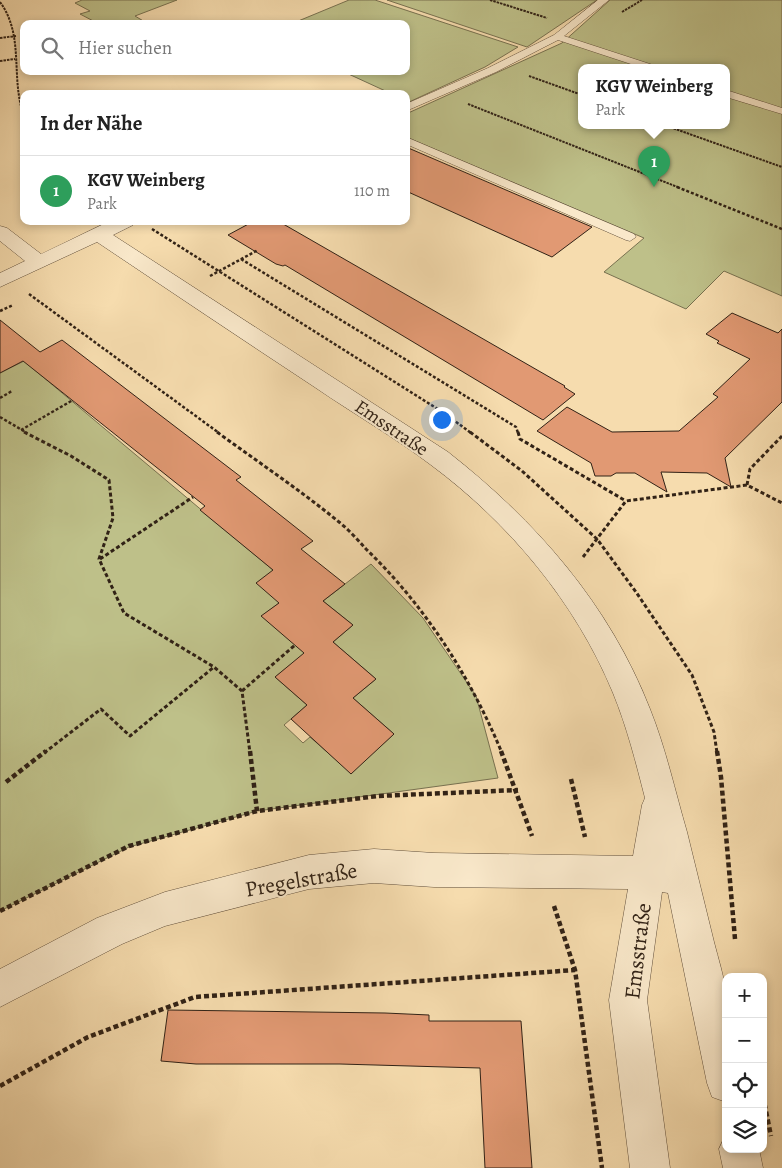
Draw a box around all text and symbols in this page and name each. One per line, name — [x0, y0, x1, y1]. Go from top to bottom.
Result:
search box — [20, 20, 410, 75]
icon: search — [38, 34, 66, 62]
text: Hier suchen — [78, 35, 172, 61]
popup — [578, 64, 730, 129]
text: KGV Weinberg — [595, 73, 713, 99]
text: Park — [595, 99, 625, 121]
text: In der Nähe — [40, 109, 142, 137]
pin: 1 — [638, 146, 670, 187]
text: KGV Weinberg — [87, 167, 205, 193]
text: 1 — [53, 180, 59, 202]
text: 110 m — [354, 180, 390, 202]
text: Park — [87, 193, 117, 215]
street label: Emsstraße — [349, 394, 433, 462]
your location — [429, 407, 455, 433]
street label: Pregelstraße — [243, 855, 360, 905]
street label: Emsstraße — [617, 901, 659, 1001]
map controls — [722, 973, 767, 1153]
button: + — [722, 973, 767, 1018]
button: − — [722, 1018, 767, 1063]
button: locate — [722, 1063, 767, 1108]
button: layers — [722, 1108, 767, 1153]

